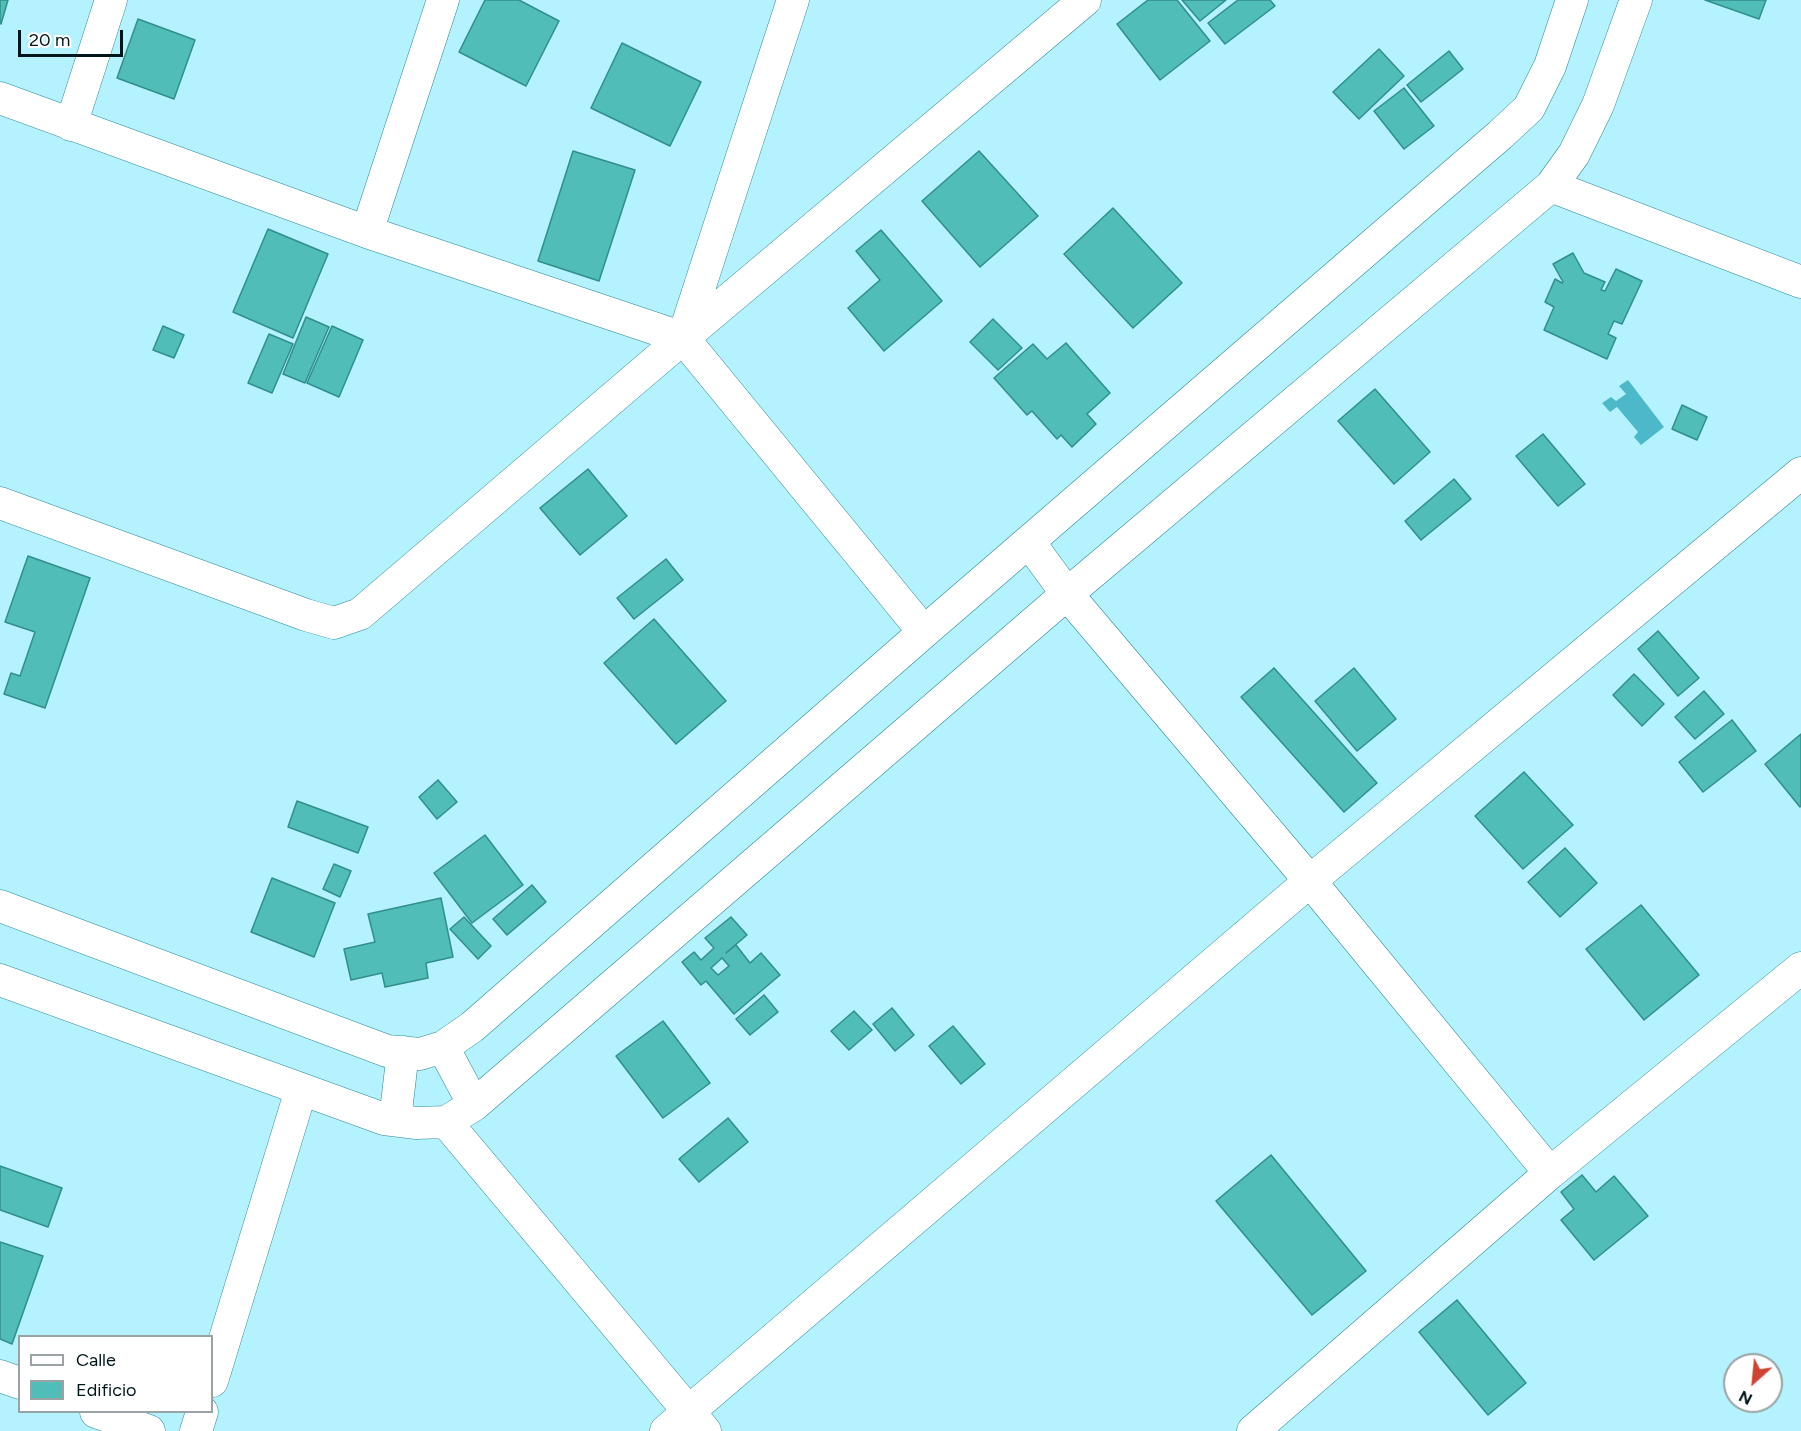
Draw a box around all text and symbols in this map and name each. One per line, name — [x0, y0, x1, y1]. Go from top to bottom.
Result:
scale bar — [21, 18, 126, 56]
text: 20 m — [29, 29, 70, 51]
legend — [18, 1335, 213, 1413]
text: Calle — [76, 1349, 116, 1371]
north arrow — [1723, 1353, 1783, 1413]
text: Edificio — [76, 1379, 137, 1401]
text: N — [1736, 1386, 1755, 1409]

